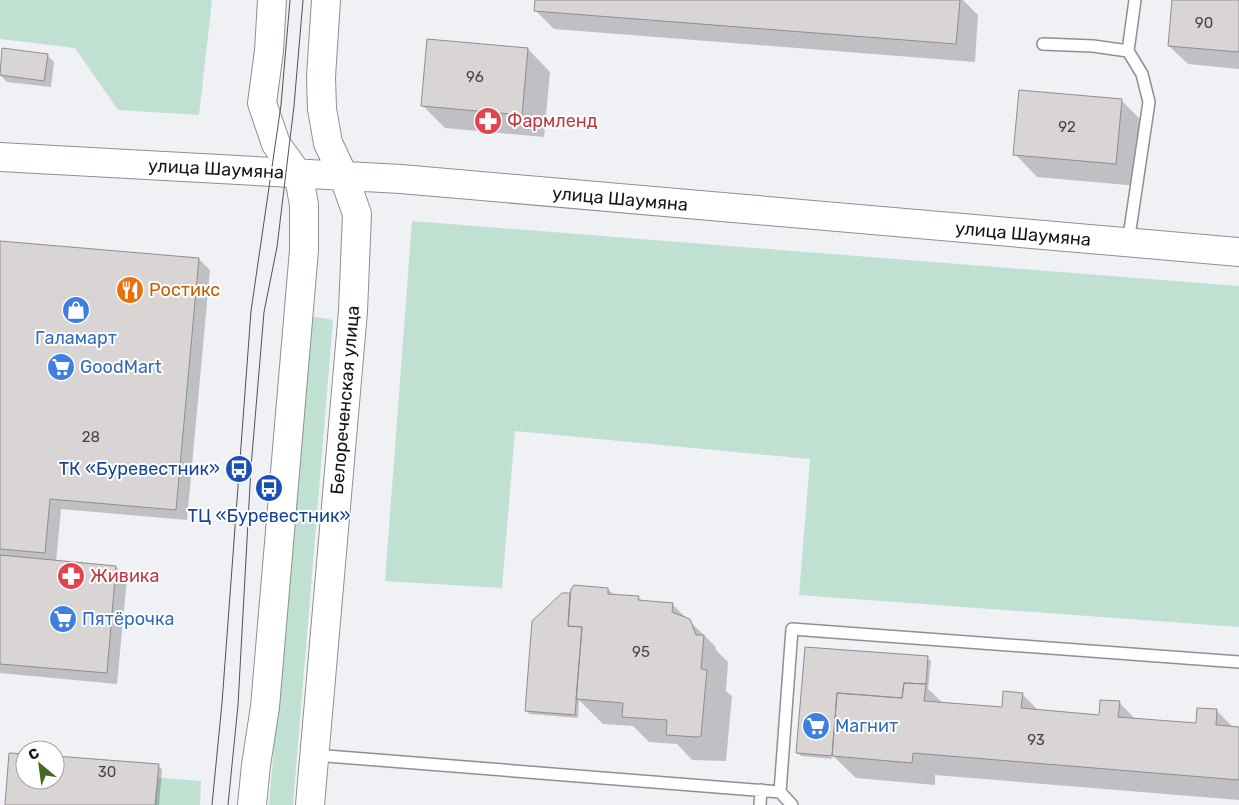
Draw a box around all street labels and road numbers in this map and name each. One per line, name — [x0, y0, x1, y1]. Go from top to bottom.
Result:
street label: улица Шаумяна — [147, 154, 285, 184]
street label: улица Шаумяна — [551, 182, 689, 216]
street label: улица Шаумяна — [954, 217, 1092, 251]
street label: Белореченская улица — [326, 305, 364, 495]

